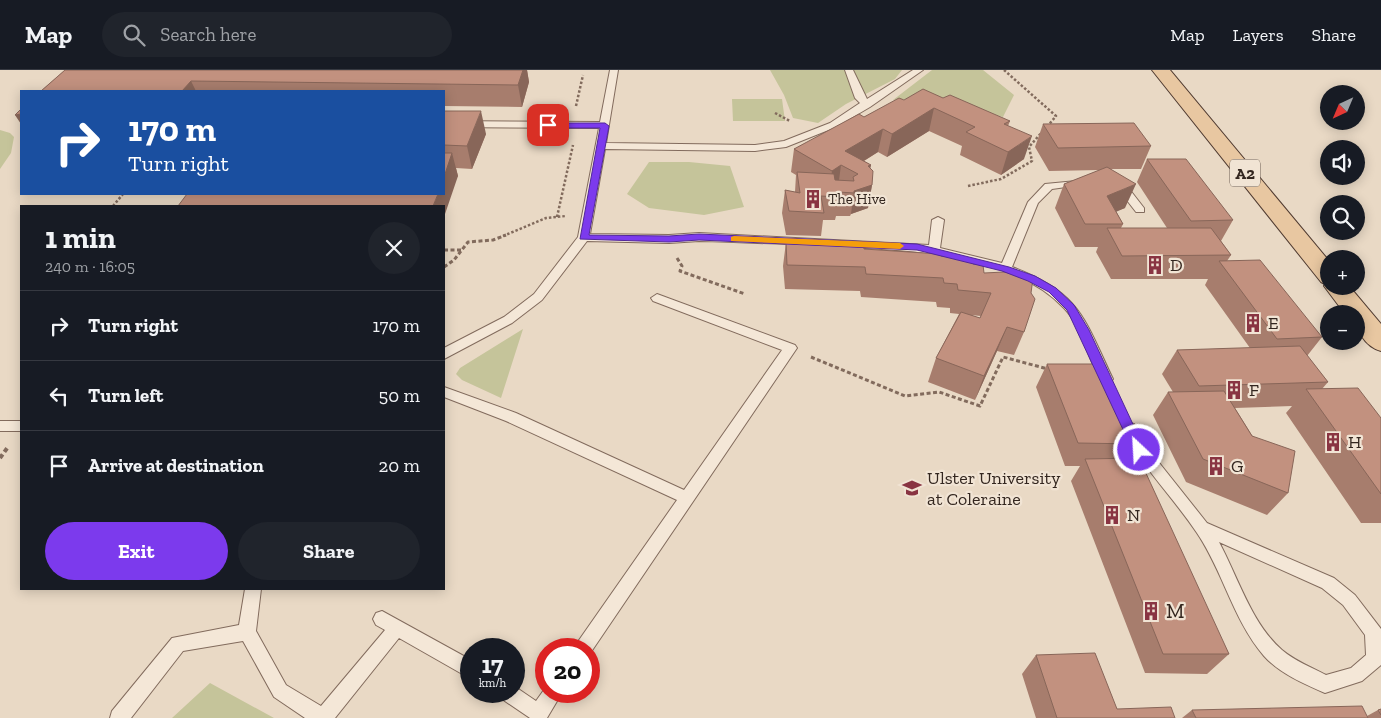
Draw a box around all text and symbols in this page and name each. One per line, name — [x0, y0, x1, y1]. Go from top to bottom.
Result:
search box — [102, 12, 452, 57]
text: Map — [25, 20, 72, 49]
icon: search — [120, 21, 148, 49]
text: Search here — [160, 23, 257, 46]
text: Map — [1170, 24, 1205, 46]
text: Layers — [1233, 24, 1284, 46]
text: Share — [1312, 24, 1356, 46]
north arrow — [1320, 85, 1365, 130]
map controls — [1320, 85, 1365, 350]
pin — [527, 104, 569, 146]
text: 170 m — [128, 108, 216, 150]
icon: right — [45, 110, 110, 175]
icon: arrive — [534, 111, 562, 139]
button: sound — [1320, 140, 1365, 185]
text: Turn right — [128, 150, 229, 177]
road number: A2 — [1230, 160, 1260, 186]
building icon: The Hive — [802, 188, 824, 210]
place label: The Hive — [828, 190, 886, 208]
button: search — [1320, 195, 1365, 240]
text: 1 min — [45, 220, 116, 256]
button: close — [368, 222, 420, 274]
button: + — [1320, 250, 1365, 295]
building icon: D — [1144, 254, 1166, 276]
place label: D — [1170, 254, 1183, 276]
text: 240 m · 16:05 — [45, 257, 135, 276]
button: − — [1320, 305, 1365, 350]
icon: right — [45, 312, 73, 340]
building icon: E — [1242, 312, 1264, 334]
place label: E — [1268, 312, 1279, 334]
text: Turn right — [88, 314, 178, 337]
text: 170 m — [372, 314, 420, 337]
building icon: F — [1223, 379, 1245, 401]
place label: F — [1249, 379, 1259, 401]
icon: left — [45, 382, 73, 410]
text: Turn left — [88, 384, 163, 407]
text: 50 m — [379, 384, 420, 407]
position arrow — [1112, 423, 1164, 475]
building icon: H — [1322, 431, 1344, 453]
place label: H — [1348, 431, 1362, 453]
icon: arrive — [45, 452, 73, 480]
text: Arrive at destination — [88, 454, 264, 477]
text: 20 m — [379, 454, 420, 477]
building icon: G — [1205, 455, 1227, 477]
place label: G — [1231, 455, 1243, 477]
place label: Ulster University at Coleraine — [927, 467, 1061, 510]
school or university icon: Ulster University at Coleraine — [901, 477, 923, 499]
building icon: N — [1101, 504, 1123, 526]
place label: N — [1127, 504, 1140, 526]
button: Exit — [45, 522, 228, 580]
button: Share — [238, 522, 420, 580]
place label: M — [1166, 598, 1185, 623]
building icon: M — [1140, 600, 1162, 622]
speed limit sign: 20 — [535, 638, 600, 703]
text: 17 — [482, 649, 503, 679]
text: km/h — [479, 676, 506, 690]

